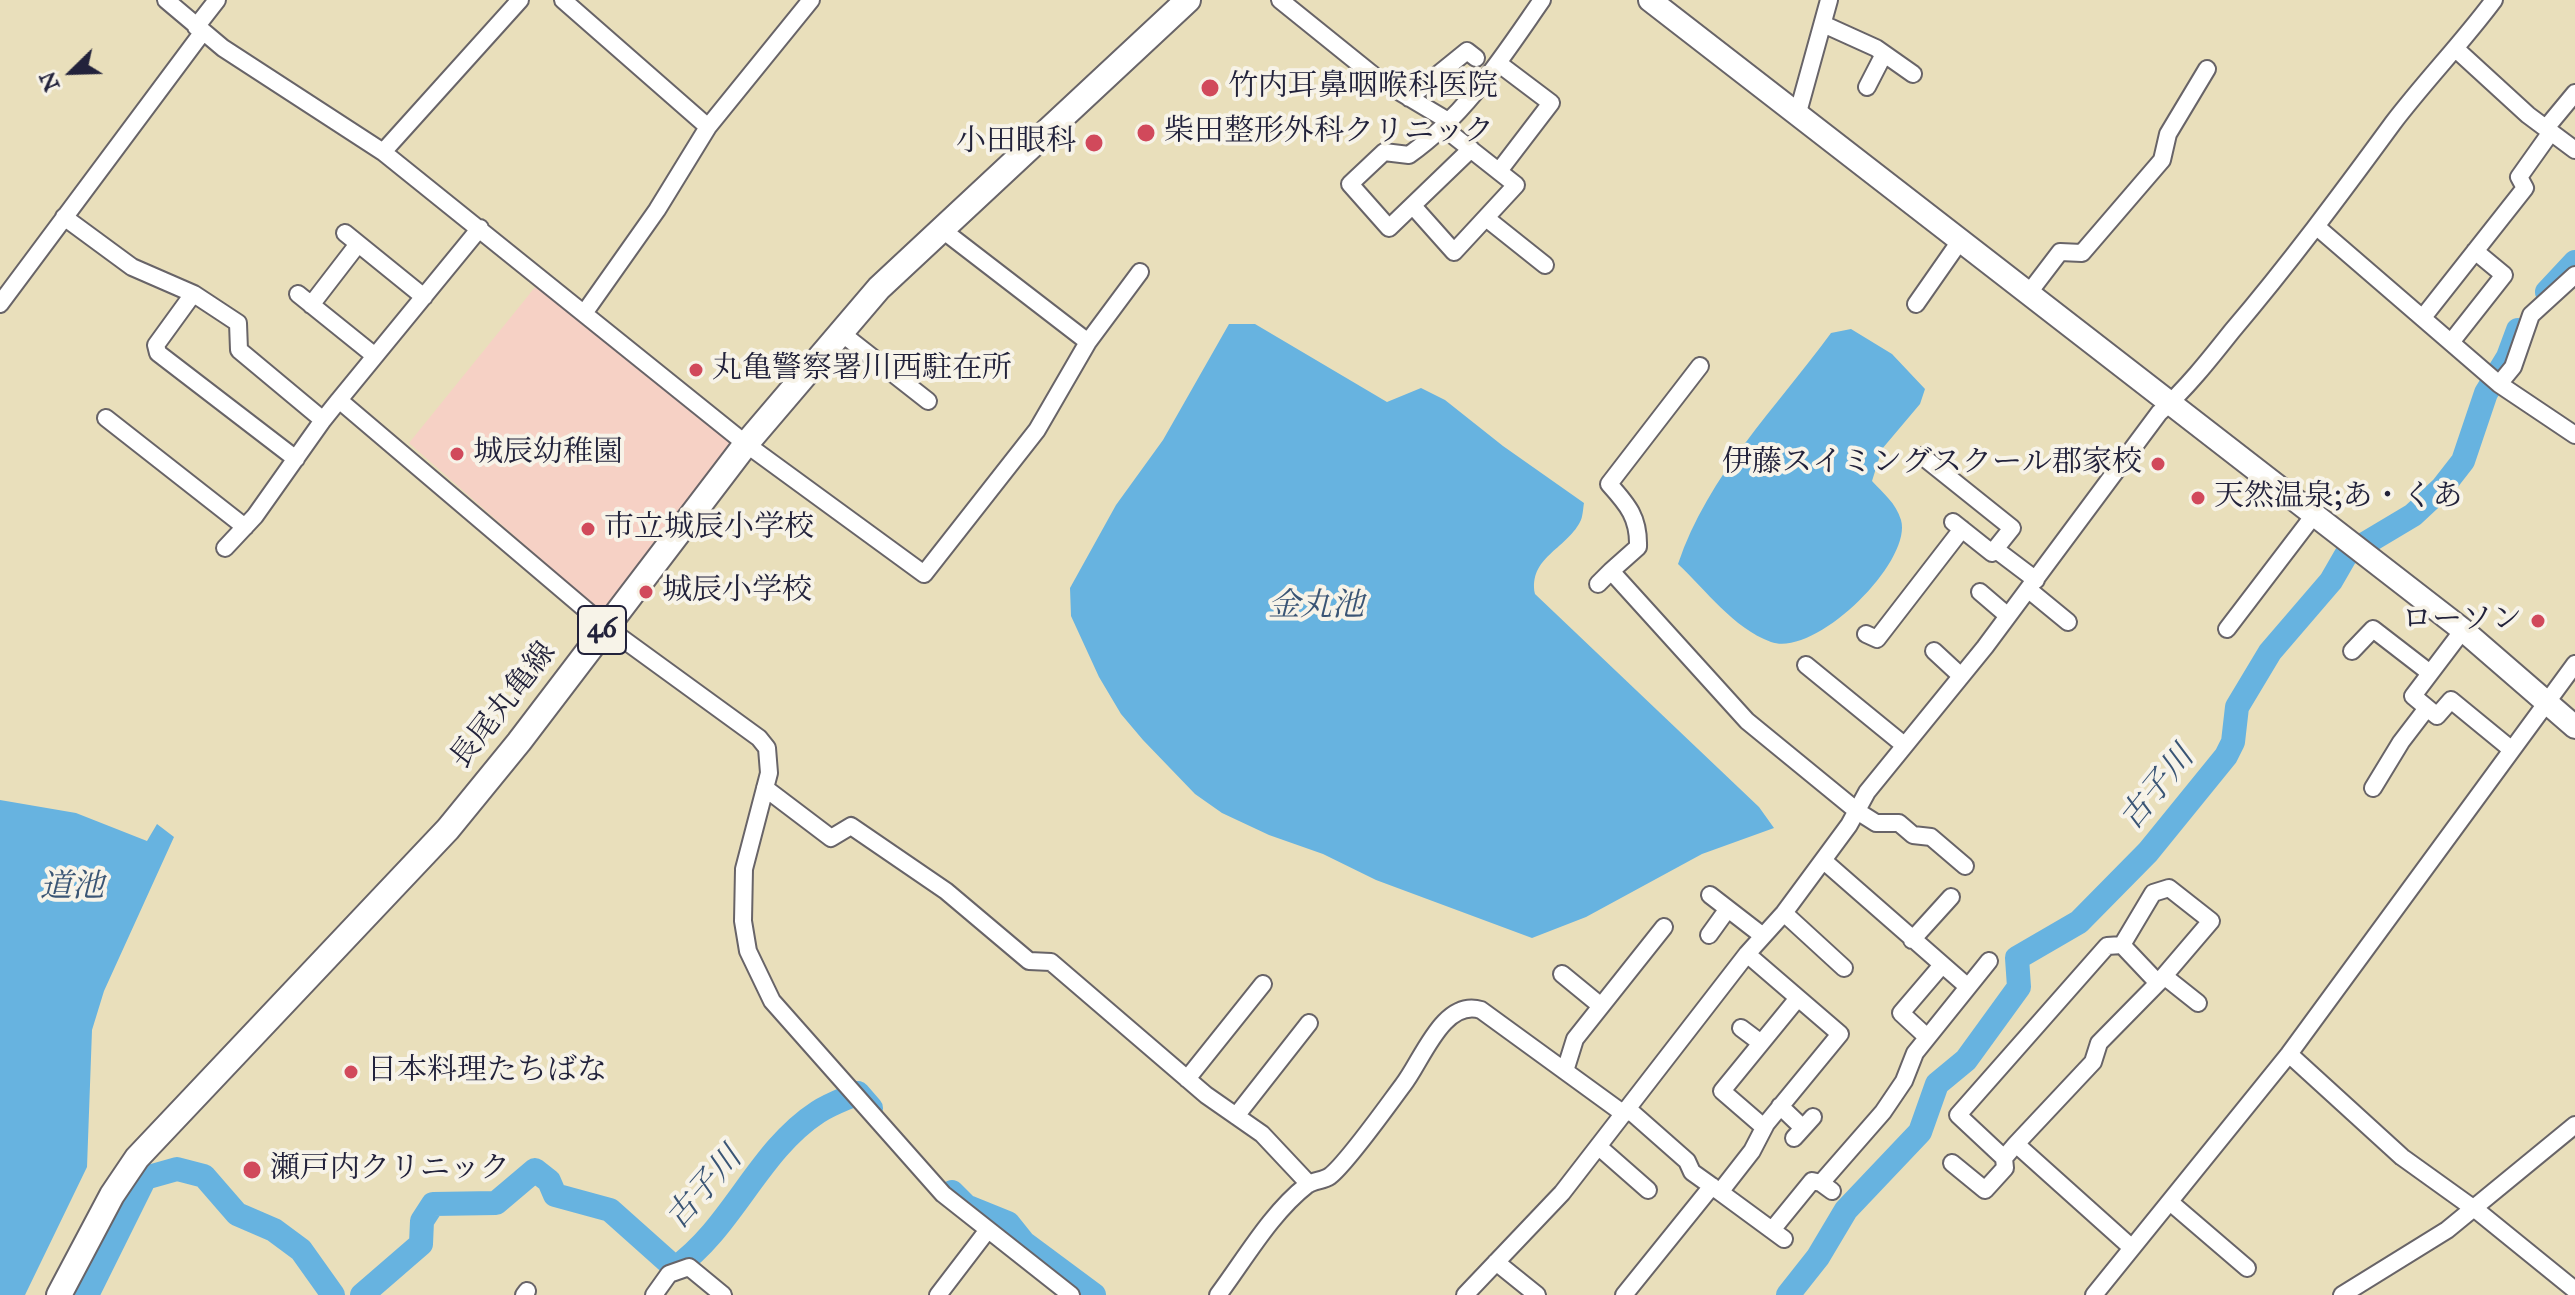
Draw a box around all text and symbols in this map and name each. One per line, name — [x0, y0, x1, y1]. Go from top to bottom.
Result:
north arrow — [32, 32, 112, 112]
text: N — [33, 68, 66, 95]
place label: 竹内耳鼻咽喉科医院 — [1228, 70, 1498, 106]
marker: 竹内耳鼻咽喉科医院 — [1199, 77, 1221, 99]
place label: 柴田整形外科クリニック — [1164, 115, 1494, 151]
marker: 柴田整形外科クリニック — [1135, 122, 1157, 144]
place label: 小田眼科 — [956, 125, 1076, 161]
marker: 小田眼科 — [1083, 132, 1105, 154]
place label: 丸亀警察署川西駐在所 — [712, 352, 1012, 388]
marker: 丸亀警察署川西駐在所 — [687, 361, 705, 379]
place label: 城辰幼稚園 — [473, 436, 623, 472]
marker: 城辰幼稚園 — [448, 445, 466, 463]
place label: 伊藤スイミングスクール郡家校 — [1722, 446, 2142, 482]
marker: 伊藤スイミングスクール郡家校 — [2149, 455, 2167, 473]
place label: 天然温泉;あ・くあ — [2214, 480, 2462, 516]
marker: 天然温泉;あ・くあ — [2189, 489, 2207, 507]
place label: 市立城辰小学校 — [604, 511, 814, 547]
marker: 市立城辰小学校 — [579, 520, 597, 538]
place label: 城辰小学校 — [662, 574, 812, 610]
marker: 城辰小学校 — [637, 583, 655, 601]
water label: 金丸池 — [1268, 588, 1364, 626]
place label: ローソン — [2402, 603, 2522, 639]
road number: 46 — [578, 606, 626, 654]
marker: ローソン — [2529, 612, 2547, 630]
street label: 長尾丸亀線 — [444, 636, 564, 776]
water label: 古子川 — [2113, 740, 2203, 838]
water label: 道池 — [40, 869, 104, 907]
place label: 日本料理たちばな — [367, 1054, 607, 1090]
marker: 日本料理たちばな — [342, 1063, 360, 1081]
water label: 古子川 — [659, 1140, 751, 1238]
place label: 瀬戸内クリニック — [270, 1152, 510, 1188]
marker: 瀬戸内クリニック — [241, 1159, 263, 1181]

